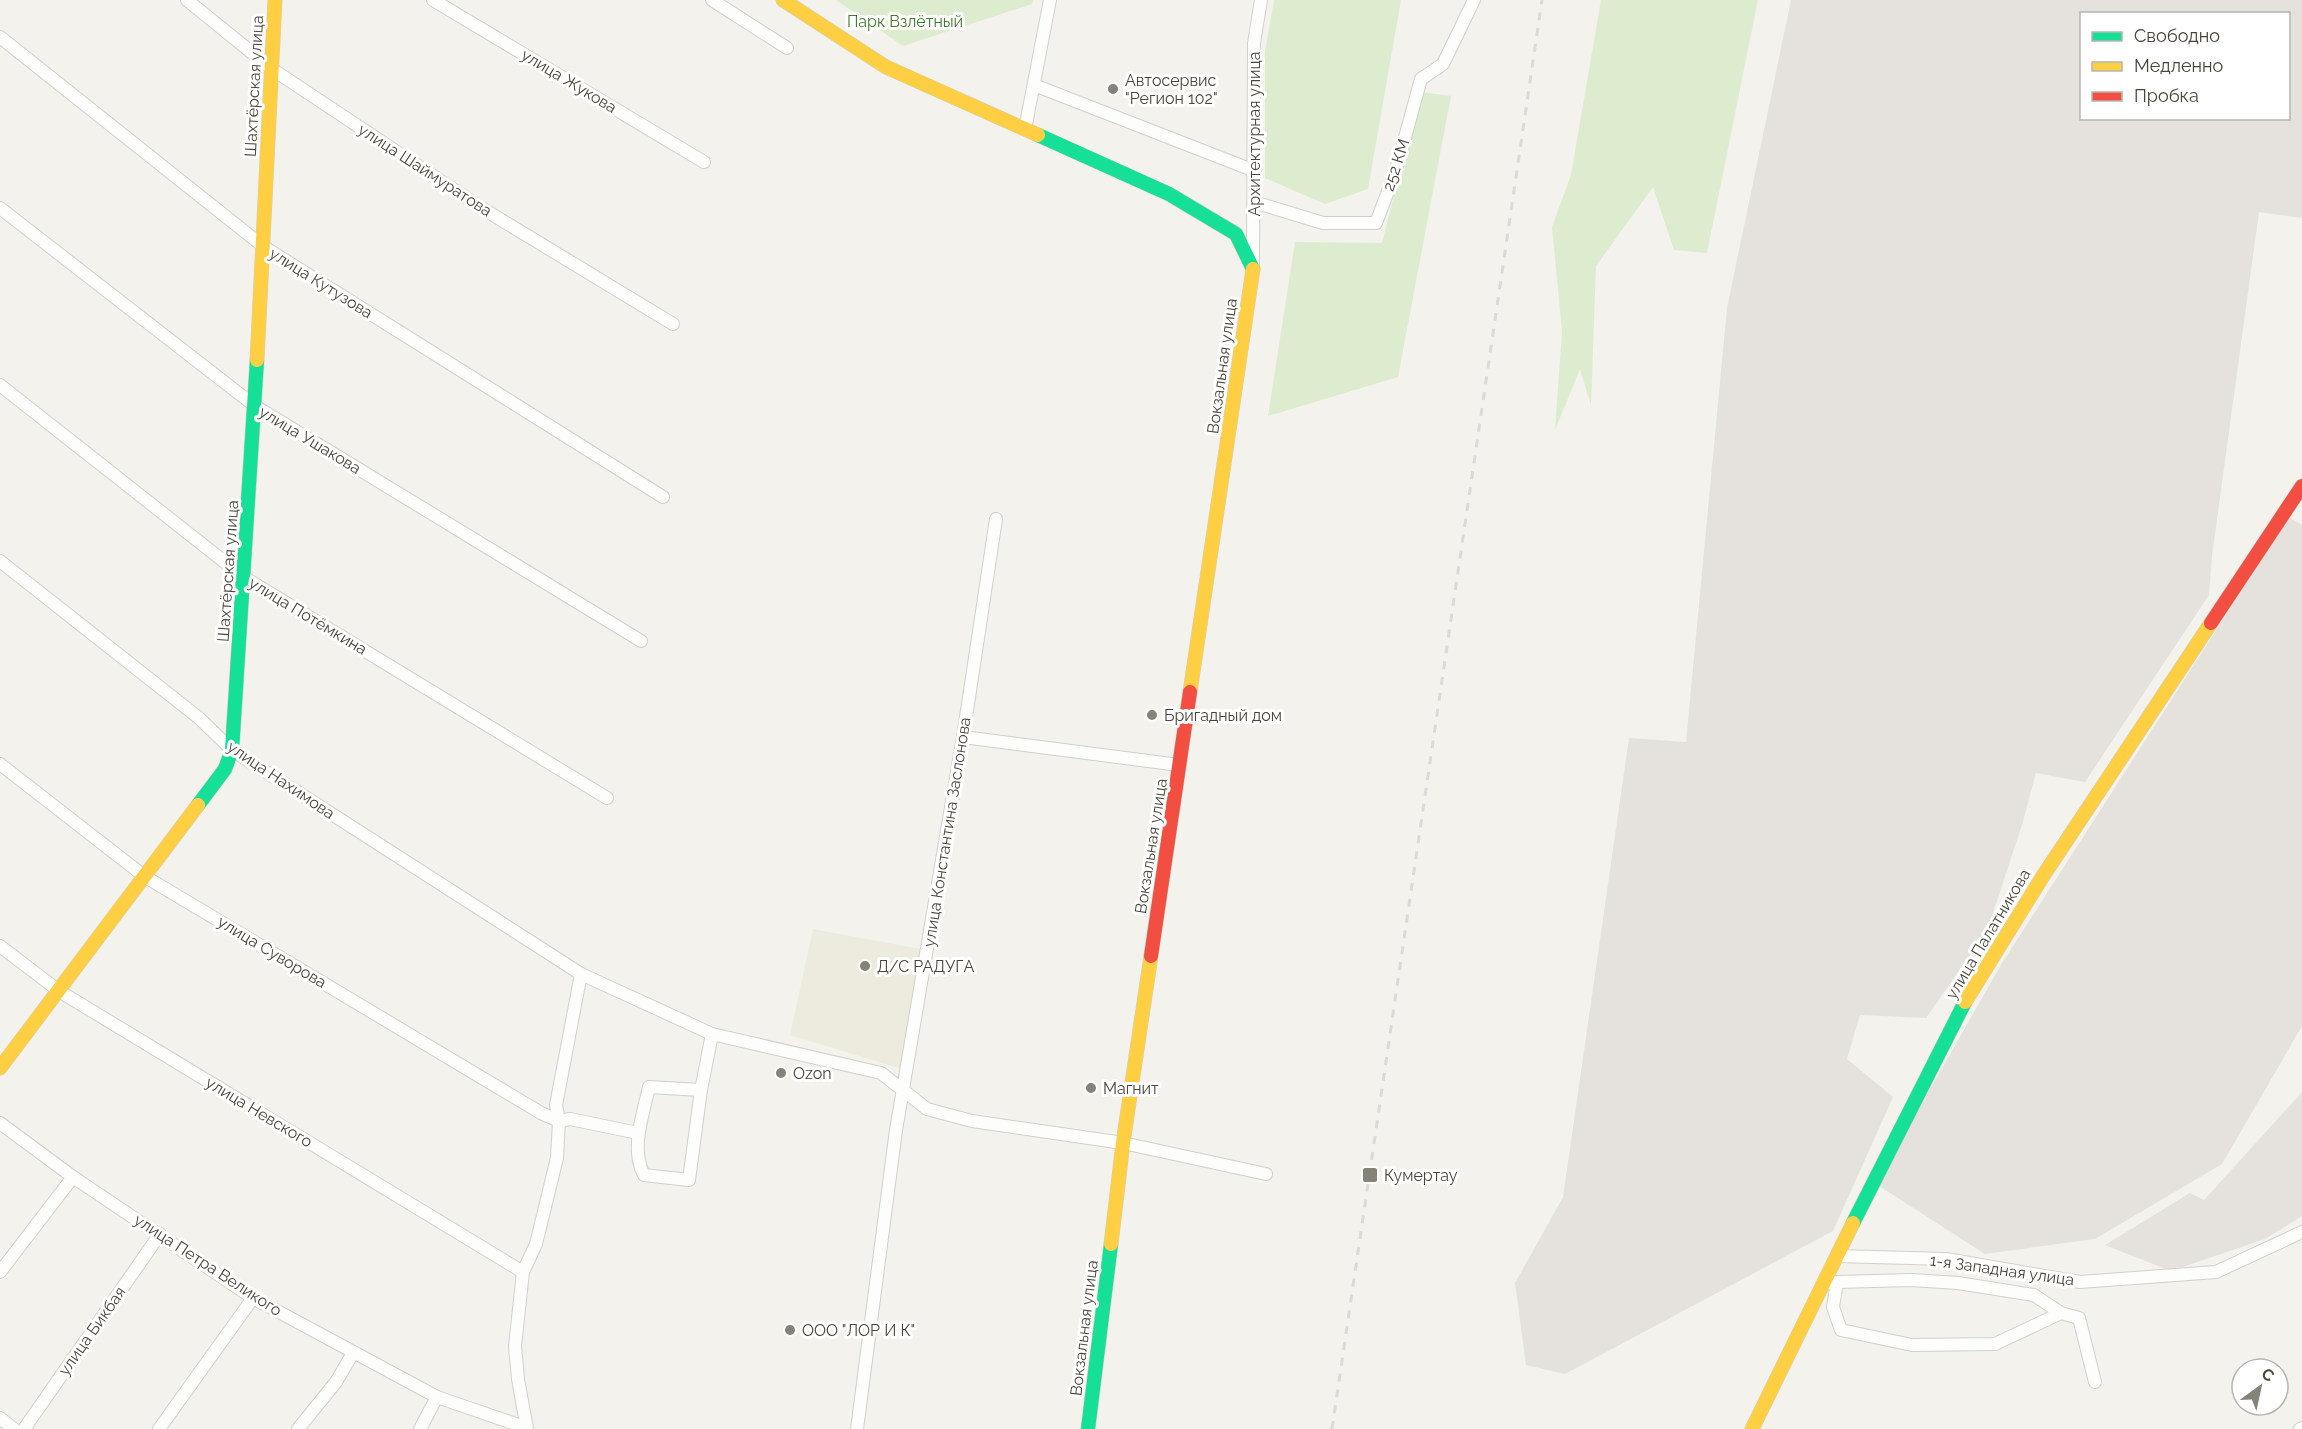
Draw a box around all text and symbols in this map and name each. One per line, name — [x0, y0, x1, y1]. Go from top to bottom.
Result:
park label: Парк Взлётный — [847, 12, 963, 31]
legend — [2080, 12, 2290, 120]
street label: Шахтёрская улица — [241, 15, 267, 157]
text: Свободно — [2134, 25, 2220, 46]
street label: улица Жукова — [518, 45, 620, 117]
street label: Архитектурная улица — [1245, 51, 1264, 217]
text: Медленно — [2134, 55, 2223, 76]
place label: Автосервис "Регион 102" — [1125, 71, 1218, 108]
marker: Автосервис "Регион 102" — [1106, 82, 1120, 96]
text: Пробка — [2134, 85, 2199, 106]
street label: улица Шаймуратова — [355, 120, 495, 220]
street label: 252 КМ — [1379, 137, 1413, 193]
street label: улица Кутузова — [266, 244, 376, 322]
street label: Вокзальная улица — [1203, 297, 1241, 435]
street label: улица Ушакова — [256, 402, 364, 478]
street label: Шахтёрская улица — [214, 500, 242, 642]
street label: улица Потёмкина — [246, 573, 370, 659]
place label: Бригадный дом — [1164, 706, 1282, 725]
marker: Бригадный дом — [1145, 708, 1159, 722]
street label: улица Константина Заслонова — [919, 716, 975, 948]
street label: улица Нахимова — [224, 737, 338, 823]
street label: Вокзальная улица — [1131, 777, 1171, 915]
street label: улица Палатникова — [1942, 866, 2034, 1002]
street label: улица Суворова — [214, 912, 330, 992]
place label: Д/С РАДУГА — [877, 957, 974, 976]
marker: Д/С РАДУГА — [858, 959, 872, 973]
place label: Ozon — [793, 1064, 832, 1083]
marker: Ozon — [774, 1066, 788, 1080]
street label: улица Невского — [202, 1073, 316, 1151]
place label: Магнит — [1103, 1079, 1159, 1098]
marker: Магнит — [1084, 1081, 1098, 1095]
marker: Кумертау — [1361, 1166, 1379, 1184]
place label: Кумертау — [1384, 1166, 1458, 1185]
street label: улица Петра Великого — [130, 1210, 286, 1320]
street label: 1-я Западная улица — [1929, 1250, 2075, 1290]
street label: Вокзальная улица — [1066, 1259, 1102, 1397]
street label: улица Бикбая — [54, 1283, 130, 1379]
place label: ООО "ЛОР И К" — [802, 1321, 915, 1340]
marker: ООО "ЛОР И К" — [783, 1323, 797, 1337]
north arrow — [2230, 1357, 2290, 1417]
text: С — [2258, 1364, 2278, 1386]

